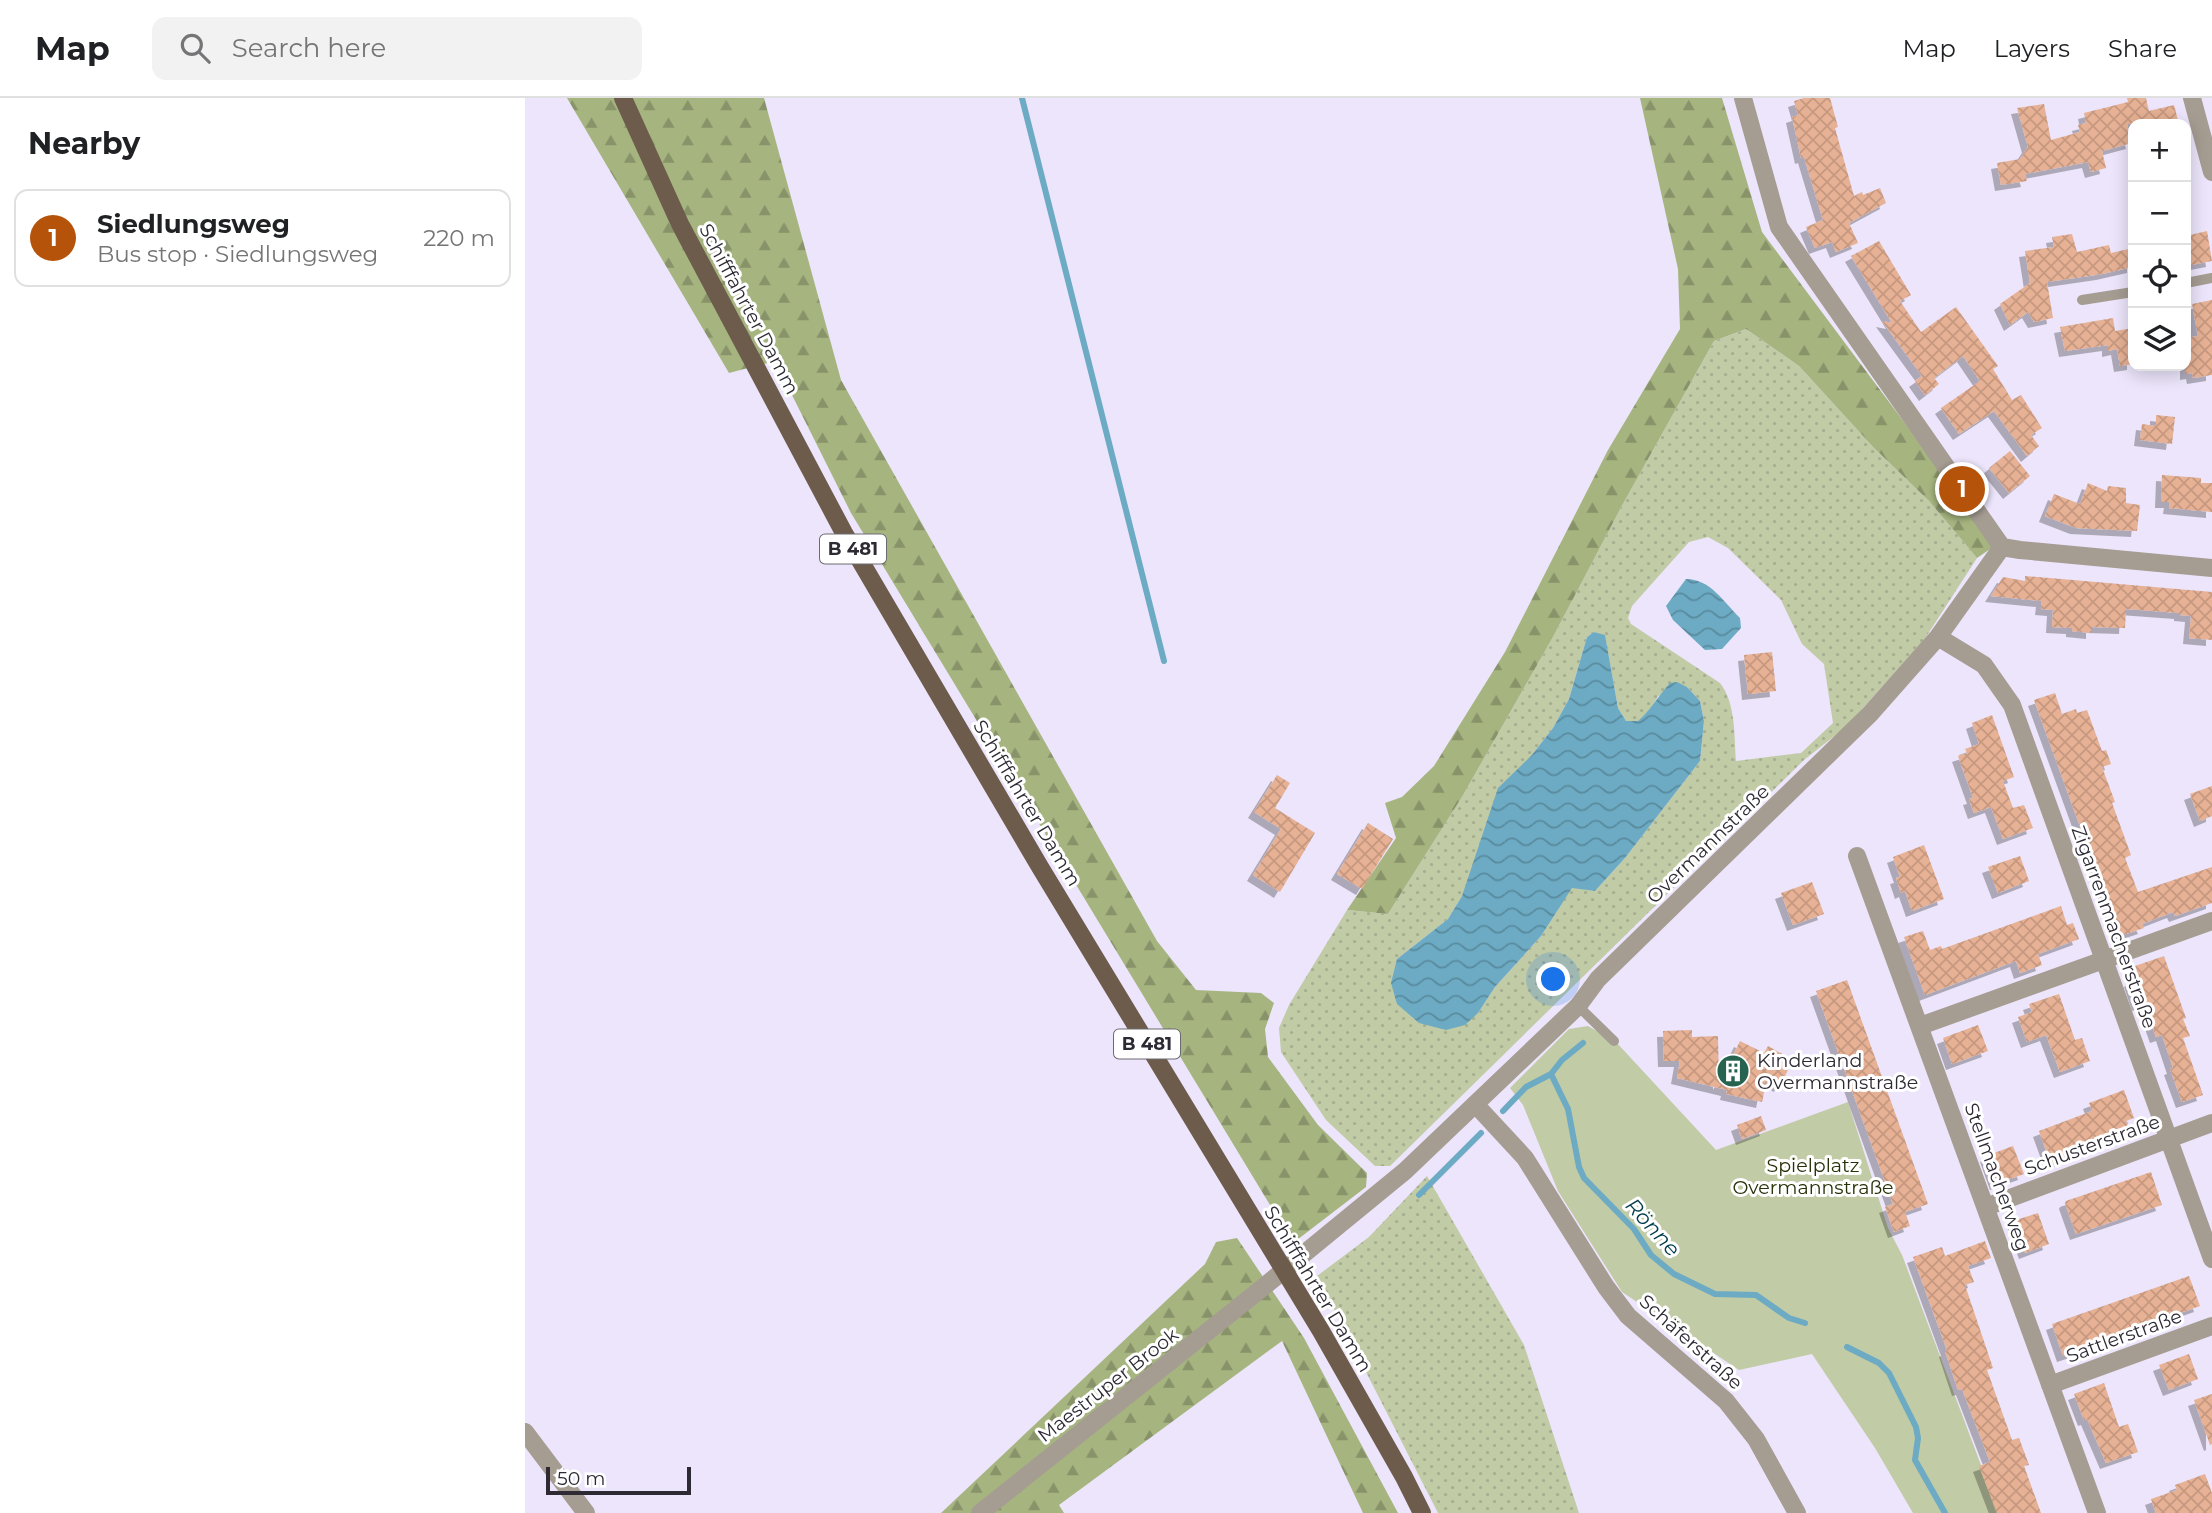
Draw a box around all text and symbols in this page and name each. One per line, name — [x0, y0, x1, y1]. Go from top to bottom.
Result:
search box — [152, 17, 642, 80]
text: Map — [35, 28, 110, 68]
icon: search — [176, 29, 214, 67]
text: Search here — [232, 32, 386, 64]
text: Map — [1902, 34, 1956, 63]
text: Layers — [1994, 34, 2070, 63]
text: Share — [2108, 34, 2177, 63]
map controls — [2128, 119, 2191, 371]
button: + — [2128, 119, 2191, 182]
text: Nearby — [28, 125, 140, 162]
button: − — [2128, 182, 2191, 245]
text: Siedlungsweg — [97, 208, 290, 240]
street label: Schifffahrter Damm — [694, 220, 804, 398]
text: 1 — [48, 224, 58, 252]
text: 220 m — [423, 224, 495, 252]
text: Bus stop · Siedlungsweg — [97, 240, 378, 268]
button: locate — [2128, 245, 2191, 308]
button: layers — [2128, 308, 2191, 371]
pin: 1 — [1939, 463, 1985, 515]
road number: B 481 — [820, 534, 886, 564]
street label: Schifffahrter Damm — [968, 716, 1086, 890]
street label: Overmannstraße — [1642, 780, 1774, 908]
street label: Zigarrenmacherstraße — [2067, 823, 2161, 1031]
your location — [1536, 962, 1570, 996]
road number: B 481 — [1114, 1029, 1180, 1058]
place label: Kinderland Overmannstraße — [1757, 1049, 1918, 1094]
building icon: Kinderland Overmannstraße — [1714, 1052, 1752, 1090]
street label: Stellmacherweg — [1960, 1100, 2034, 1254]
street label: Schusterstraße — [2021, 1110, 2163, 1180]
park label: Spielplatz Overmannstraße — [1732, 1154, 1894, 1199]
water label: Rönne — [1620, 1193, 1686, 1261]
street label: Schifffahrter Damm — [1259, 1202, 1377, 1376]
street label: Schäferstraße — [1635, 1290, 1747, 1394]
street label: Sattlerstraße — [2063, 1304, 2185, 1368]
street label: Maestruper Brook — [1033, 1323, 1183, 1447]
scale bar — [546, 1464, 691, 1496]
text: 50 m — [557, 1467, 605, 1490]

